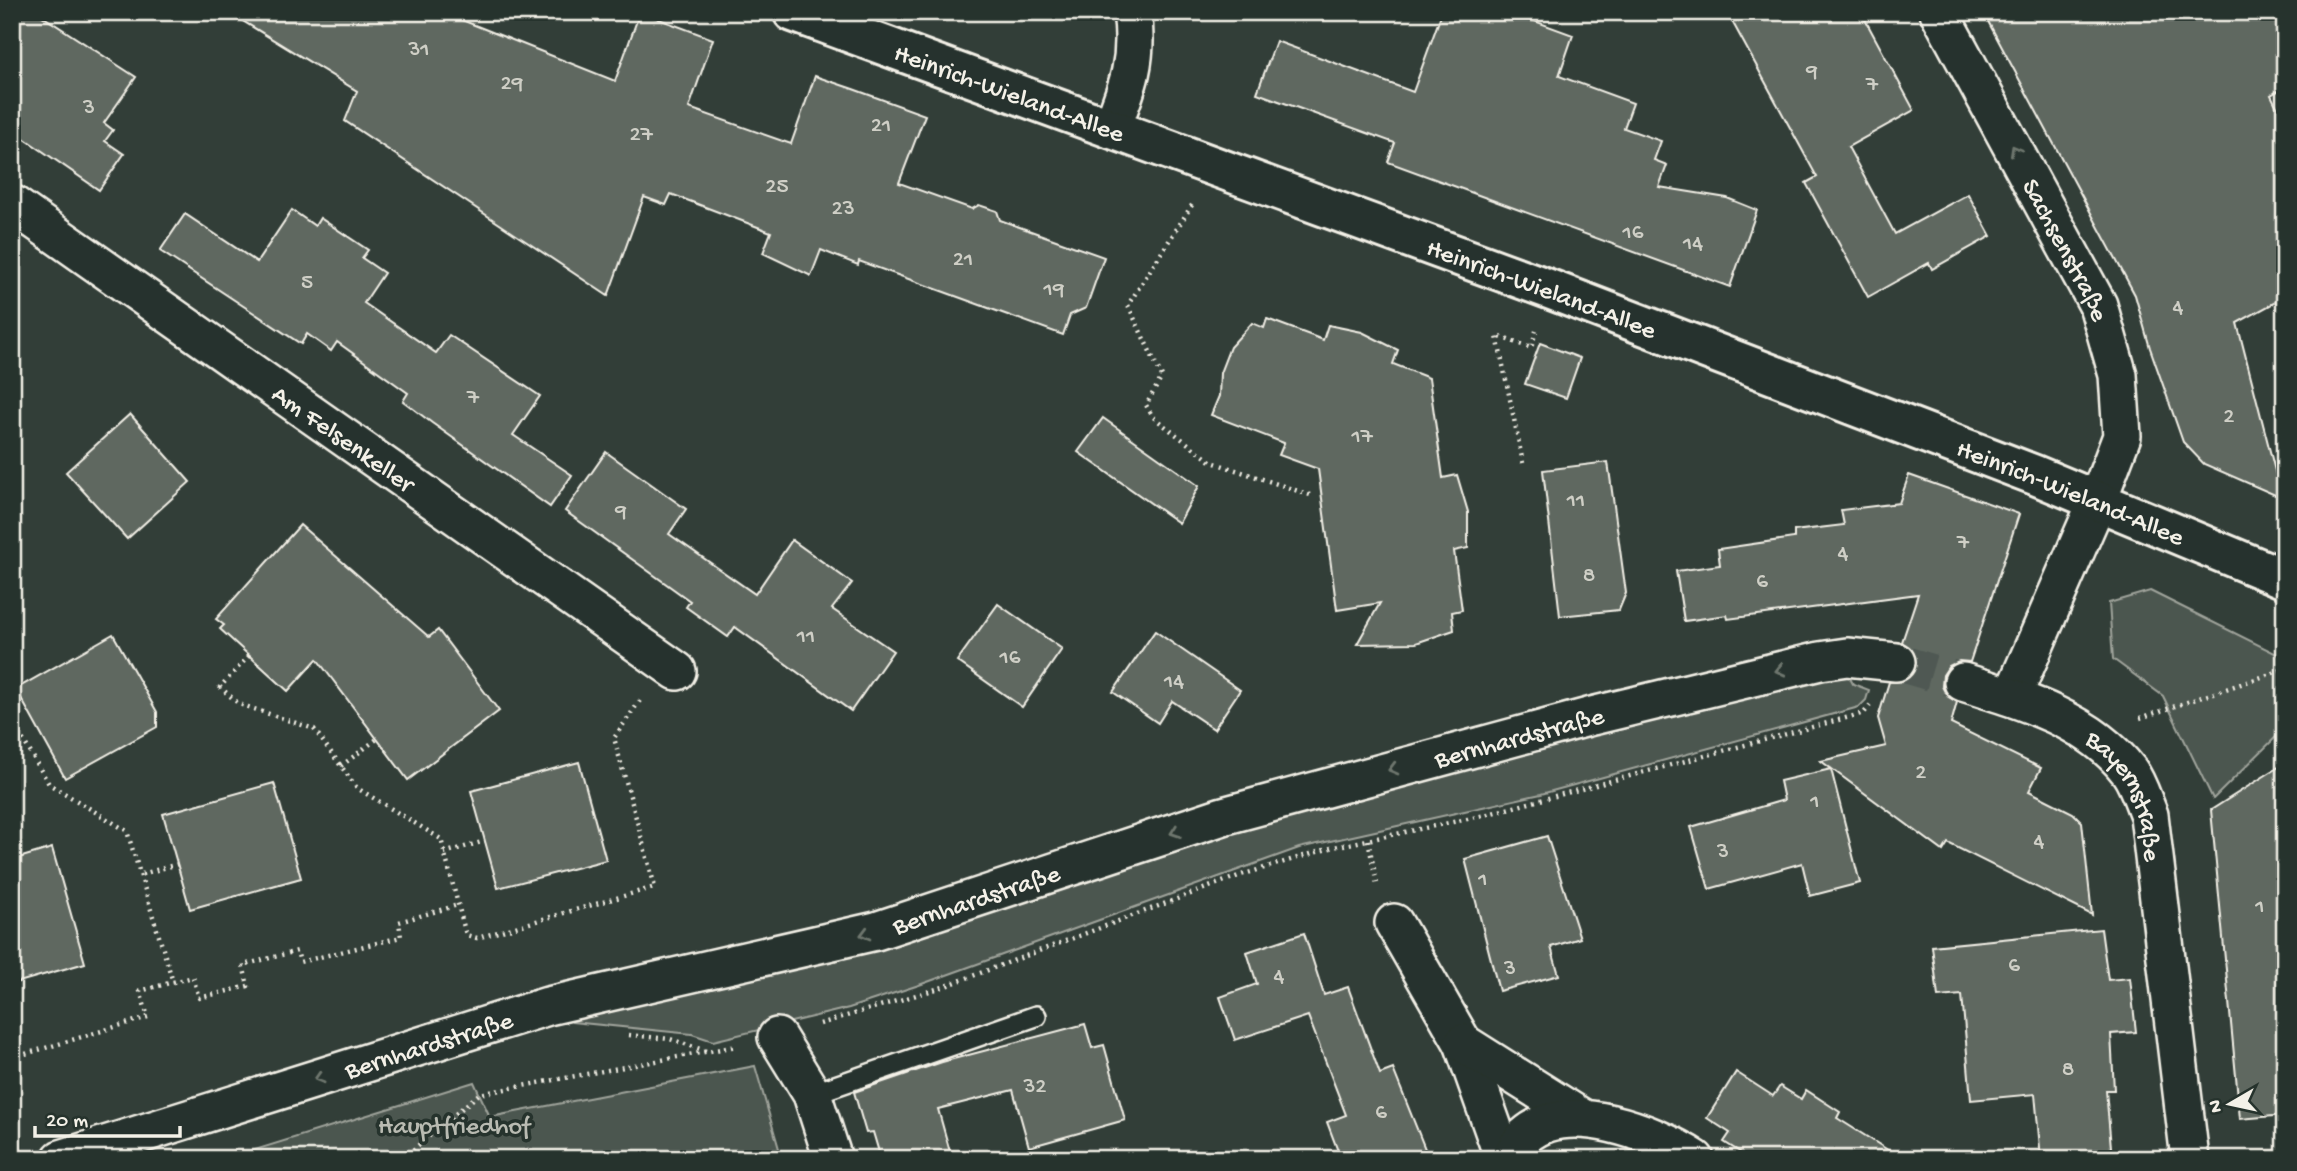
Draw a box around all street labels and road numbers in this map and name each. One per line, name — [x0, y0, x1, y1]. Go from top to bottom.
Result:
street label: Heinrich-Wieland-Allee — [889, 39, 1128, 152]
street label: Sachsenstraße — [2013, 175, 2113, 326]
street label: Heinrich-Wieland-Allee — [1421, 234, 1660, 349]
street label: Am Felsenkeller — [264, 380, 421, 503]
street label: Heinrich-Wieland-Allee — [1951, 435, 2188, 555]
street label: Bernhardstraße — [1431, 703, 1608, 778]
street label: Bayernstraße — [2077, 725, 2165, 864]
street label: Bernhardstraße — [889, 860, 1065, 945]
street label: Bernhardstraße — [341, 1007, 518, 1089]

